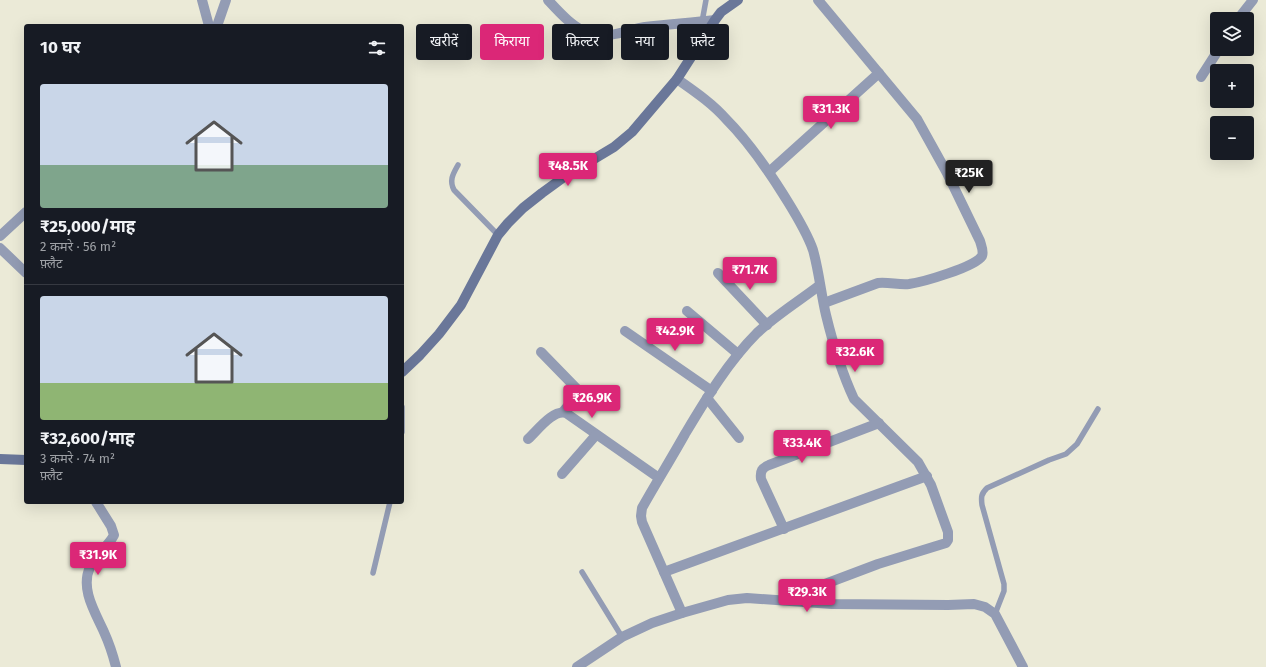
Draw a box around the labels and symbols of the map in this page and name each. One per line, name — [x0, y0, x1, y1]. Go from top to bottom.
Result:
pin: ₹31.3K — [798, 96, 864, 130]
pin: ₹48.5K — [535, 153, 601, 187]
pin: ₹25K — [945, 160, 993, 194]
pin: ₹71.7K — [717, 257, 783, 291]
pin: ₹42.9K — [642, 318, 708, 352]
pin: ₹32.6K — [822, 339, 888, 373]
pin: ₹26.9K — [559, 385, 625, 419]
pin: ₹33.4K — [769, 430, 835, 464]
pin: ₹31.9K — [65, 542, 131, 576]
pin: ₹29.3K — [774, 579, 840, 613]

